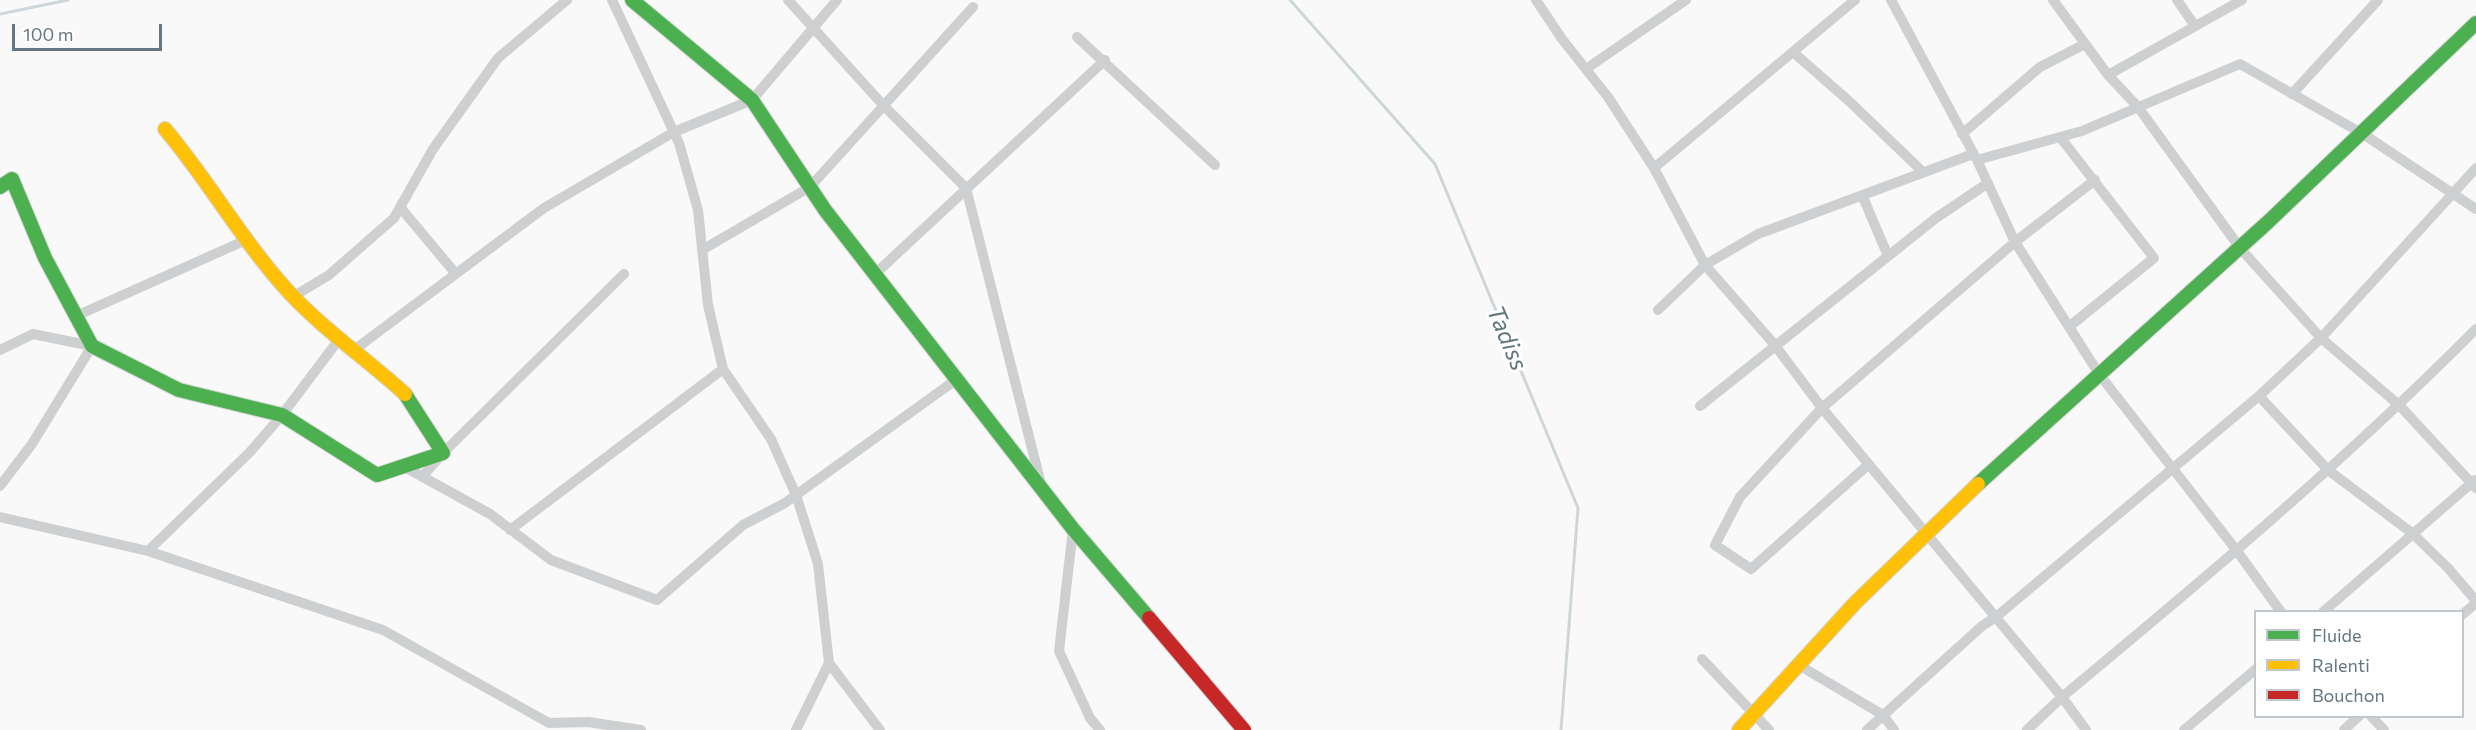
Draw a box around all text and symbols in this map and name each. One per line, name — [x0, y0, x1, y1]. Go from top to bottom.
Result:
scale bar — [15, 12, 165, 50]
text: 100 m — [23, 23, 73, 45]
water label: Tadiss — [1481, 301, 1533, 375]
legend — [2254, 610, 2464, 718]
text: Fluide — [2312, 624, 2361, 646]
text: Ralenti — [2312, 654, 2370, 676]
text: Bouchon — [2312, 684, 2385, 706]

